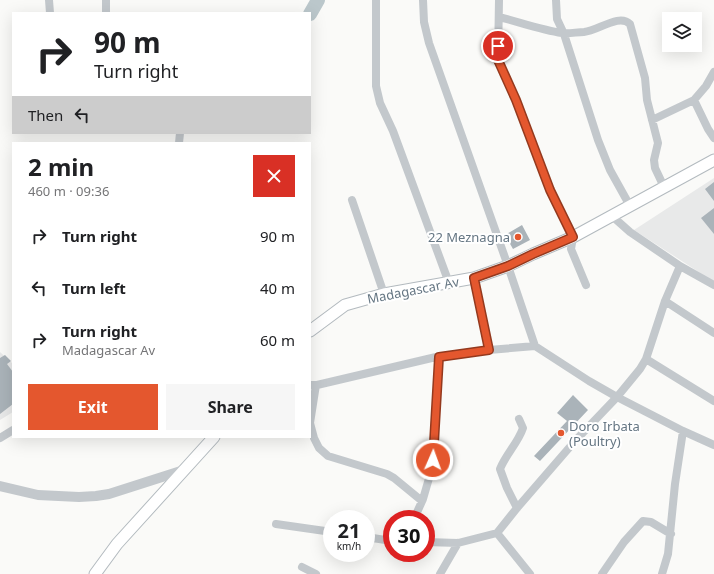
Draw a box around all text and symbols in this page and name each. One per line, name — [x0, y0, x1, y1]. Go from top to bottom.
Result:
map controls — [662, 12, 702, 52]
button: layers — [662, 12, 702, 52]
text: 90 m — [94, 23, 161, 61]
icon: right — [28, 28, 80, 80]
pin — [481, 29, 515, 63]
icon: arrive — [487, 35, 509, 57]
text: Turn right — [94, 59, 178, 83]
icon: left — [71, 104, 93, 126]
text: Then — [28, 105, 63, 125]
text: 2 min — [28, 150, 94, 183]
button: close — [253, 155, 295, 197]
text: 460 m · 09:36 — [28, 182, 109, 200]
icon: right — [28, 225, 50, 247]
text: Turn right — [62, 226, 137, 246]
text: 90 m — [260, 226, 295, 246]
place label: 22 Meznagna — [428, 228, 510, 246]
marker: 22 Meznagna — [513, 232, 523, 242]
street label: Madagascar Av — [366, 272, 461, 308]
icon: left — [28, 277, 50, 299]
text: Turn left — [62, 278, 126, 298]
text: 40 m — [260, 278, 295, 298]
text: Turn right — [62, 321, 137, 341]
icon: right — [28, 329, 50, 351]
text: 60 m — [260, 330, 295, 350]
text: Madagascar Av — [62, 341, 155, 359]
button: Exit — [28, 384, 158, 430]
button: Share — [166, 384, 295, 430]
place label: Doro Irbata (Poultry) — [569, 417, 640, 450]
marker: Doro Irbata (Poultry) — [556, 428, 566, 438]
position arrow — [412, 439, 454, 481]
speed limit sign: 30 — [383, 510, 435, 562]
text: 21 — [338, 517, 360, 544]
text: km/h — [337, 539, 361, 553]

